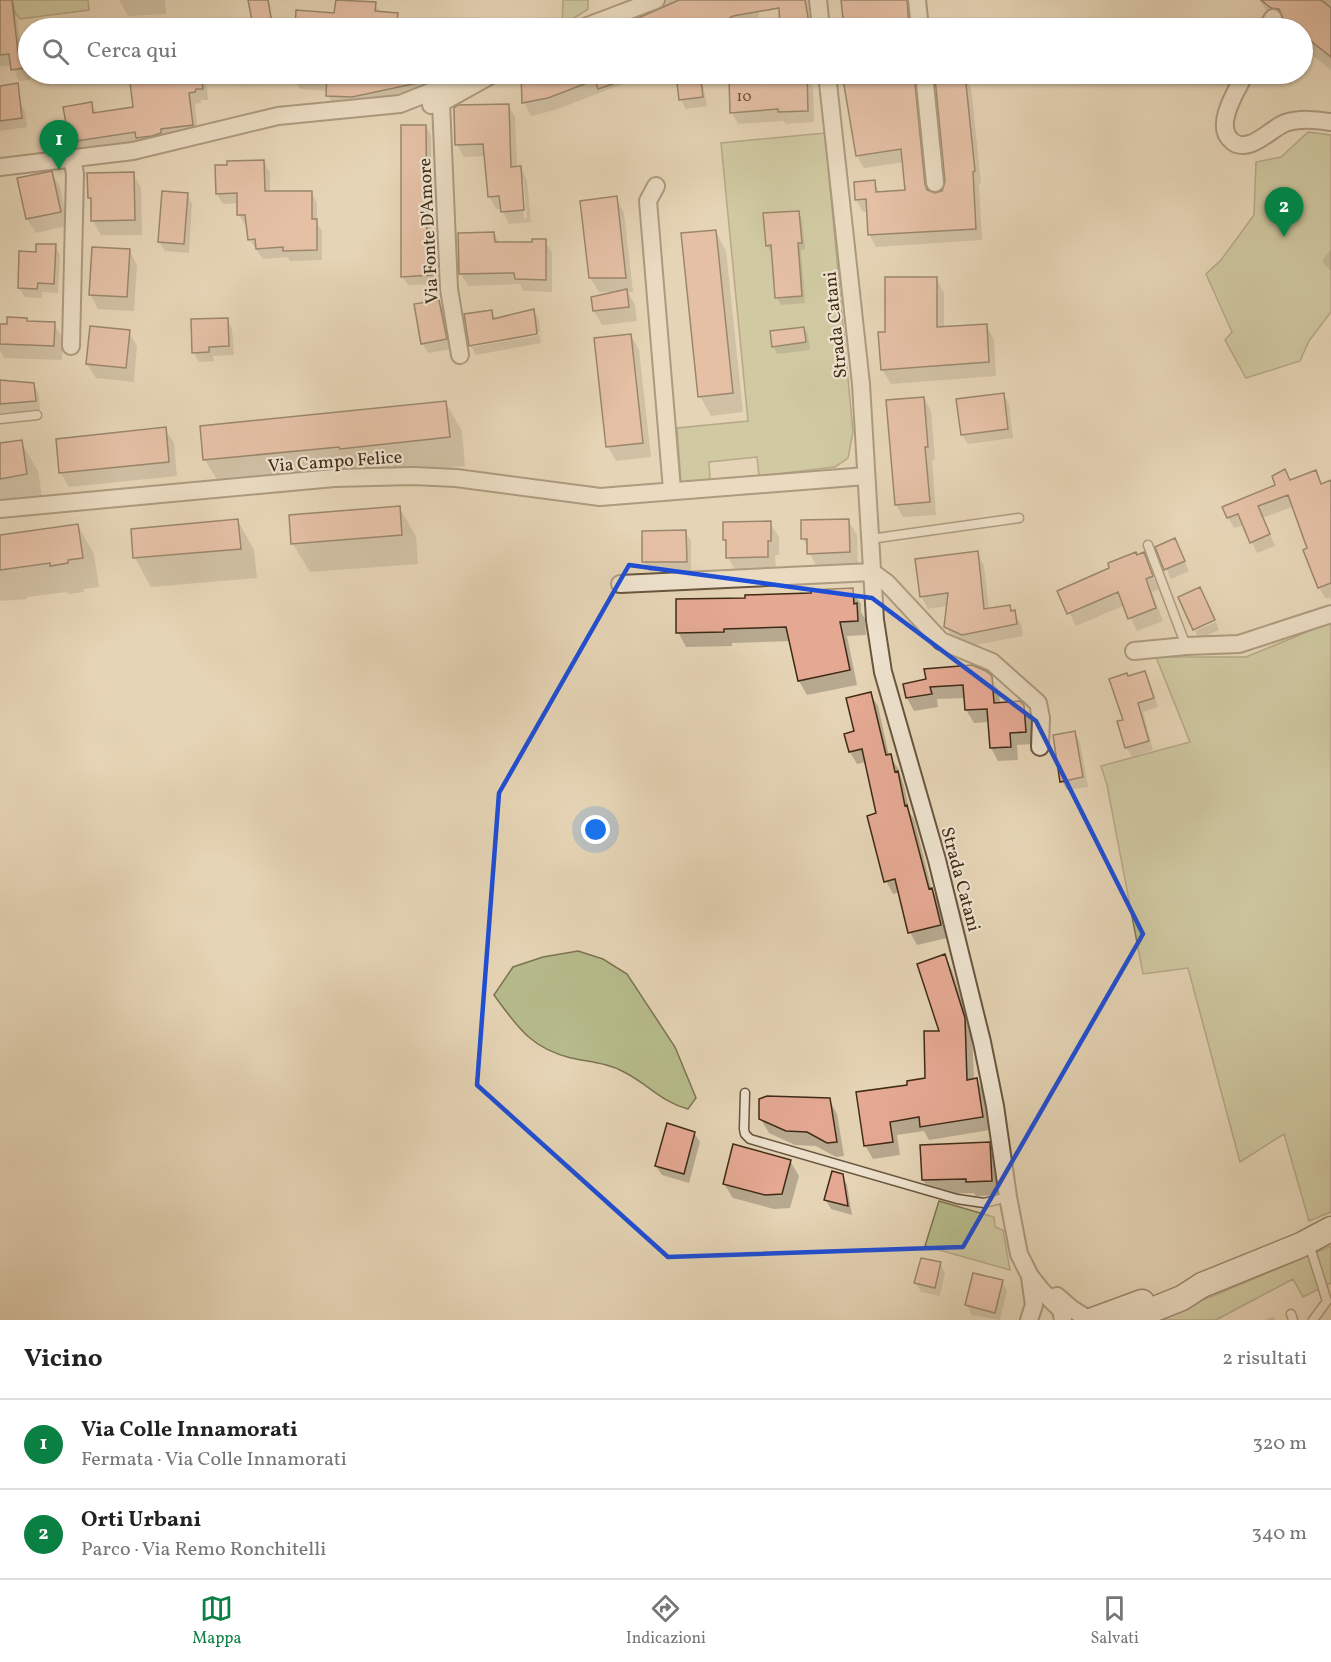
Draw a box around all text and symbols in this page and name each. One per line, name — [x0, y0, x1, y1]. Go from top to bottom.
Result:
search box — [18, 18, 1313, 84]
icon: search — [39, 35, 72, 68]
text: Cerca qui — [87, 36, 177, 67]
house number: 10 — [737, 87, 751, 108]
pin: 1 — [40, 120, 78, 170]
street label: Via Fonte D'Amore — [413, 157, 446, 305]
pin: 2 — [1264, 188, 1304, 237]
street label: Strada Catani — [818, 270, 855, 380]
street label: Via Campo Felice — [267, 445, 403, 480]
your location — [581, 815, 610, 844]
street label: Strada Catani — [934, 824, 986, 934]
text: Vicino — [24, 1341, 103, 1377]
text: 2 risultati — [1222, 1345, 1307, 1373]
text: Via Colle Innamorati — [81, 1415, 298, 1446]
text: 1 — [39, 1430, 48, 1458]
text: 320 m — [1252, 1430, 1307, 1458]
text: Fermata · Via Colle Innamorati — [81, 1446, 347, 1474]
text: Orti Urbani — [81, 1505, 201, 1536]
text: 2 — [38, 1520, 49, 1548]
text: 340 m — [1251, 1520, 1307, 1548]
text: Parco · Via Remo Ronchitelli — [81, 1536, 326, 1564]
tab: Mappa — [192, 1592, 241, 1650]
tab: Indicazioni — [626, 1592, 706, 1650]
tab: Salvati — [1091, 1592, 1139, 1650]

